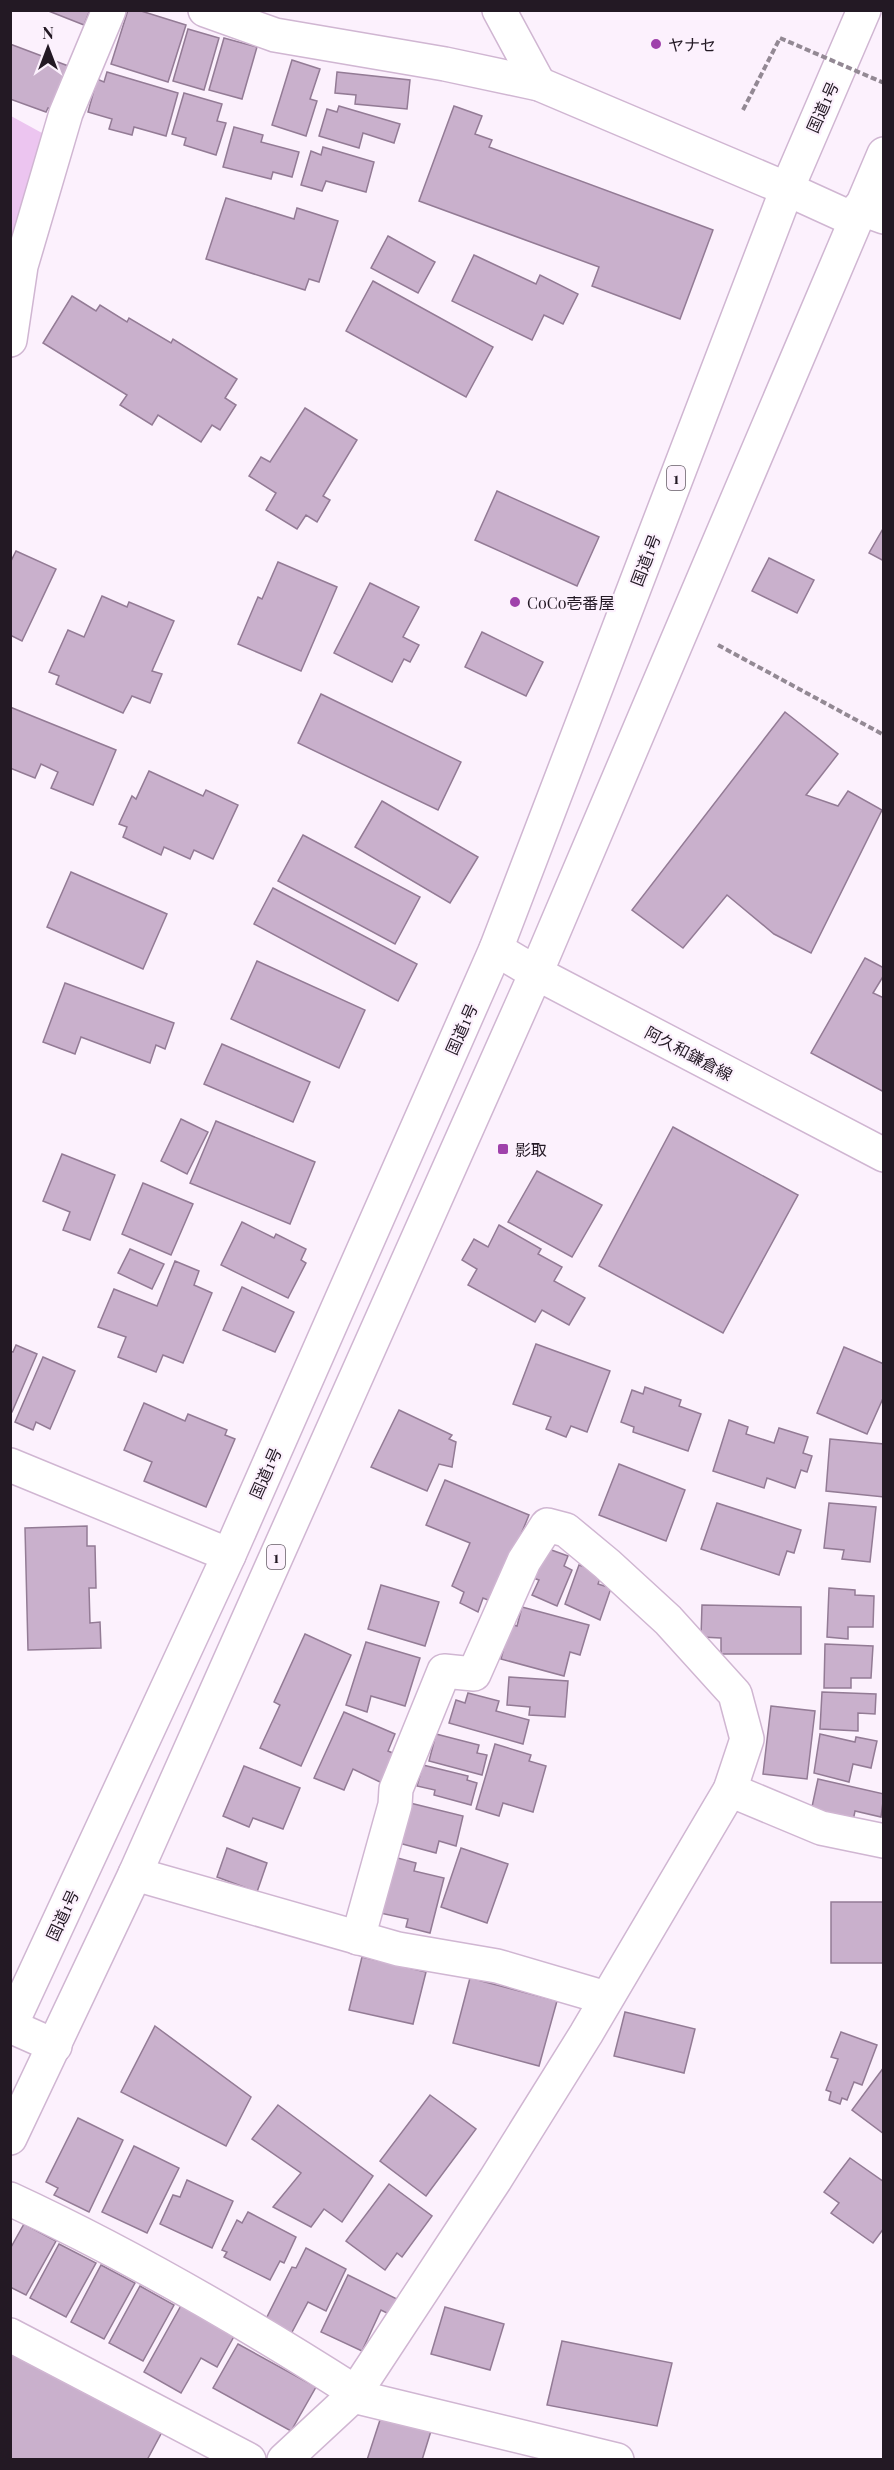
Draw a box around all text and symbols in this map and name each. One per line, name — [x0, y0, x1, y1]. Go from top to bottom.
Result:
north arrow — [18, 18, 78, 78]
text: N — [42, 22, 54, 43]
place label: ヤナセ — [668, 34, 716, 55]
marker: ヤナセ — [649, 37, 663, 51]
street label: 国道1号 — [801, 78, 843, 136]
road number: 1 — [667, 466, 685, 490]
street label: 国道1号 — [626, 531, 664, 589]
place label: CoCo壱番屋 — [527, 592, 615, 613]
marker: CoCo壱番屋 — [508, 595, 522, 609]
street label: 国道1号 — [440, 1000, 482, 1058]
street label: 阿久和鎌倉線 — [642, 1021, 736, 1085]
place label: 影取 — [515, 1139, 547, 1160]
marker: 影取 — [496, 1142, 510, 1156]
street label: 国道1号 — [244, 1444, 286, 1502]
road number: 1 — [267, 1545, 285, 1569]
street label: 国道1号 — [41, 1886, 83, 1944]

